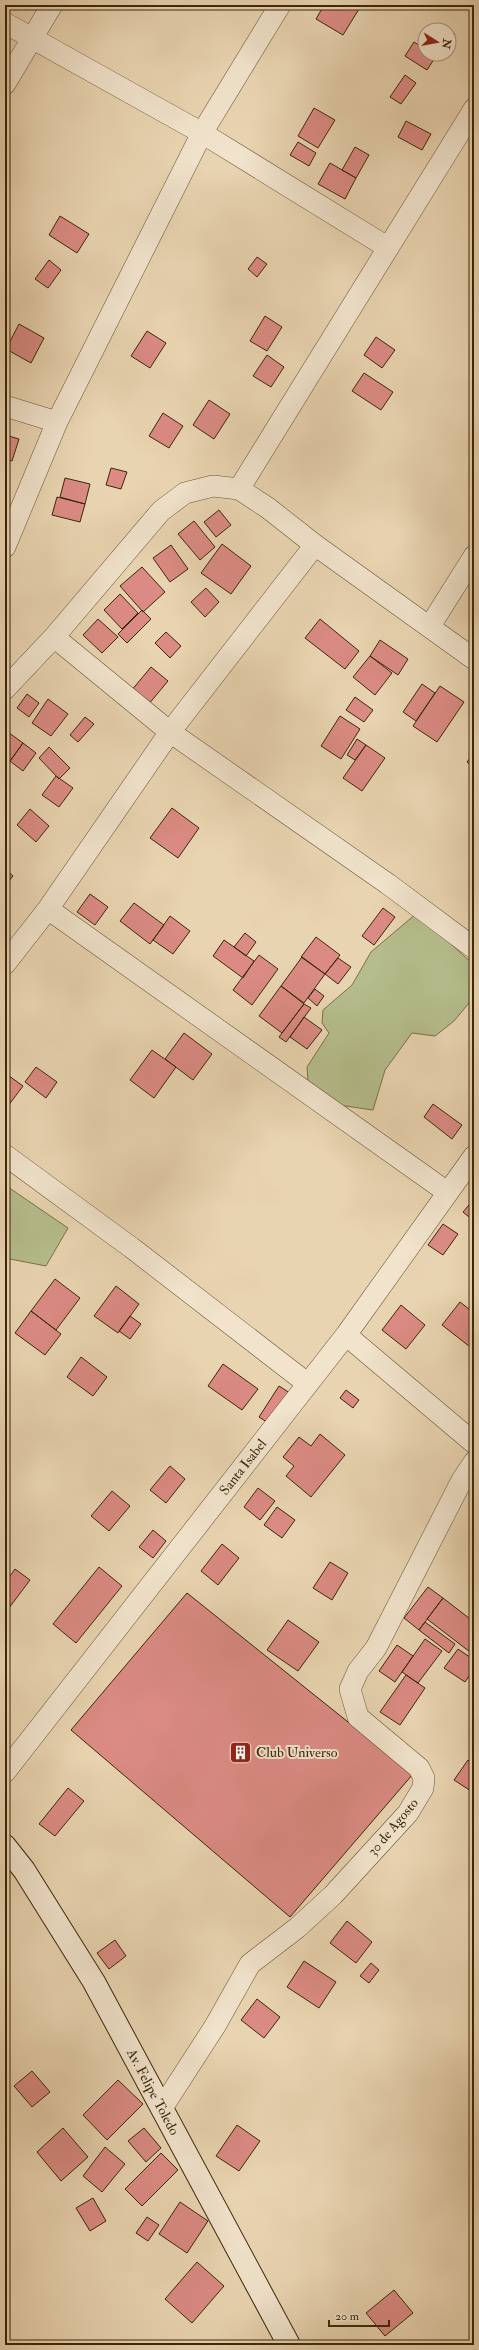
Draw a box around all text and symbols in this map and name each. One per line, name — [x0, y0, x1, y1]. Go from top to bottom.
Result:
north arrow — [417, 22, 457, 62]
text: N — [439, 37, 454, 51]
street label: Santa Isabel — [216, 1435, 270, 1498]
building icon: Club Universo — [228, 1739, 254, 1765]
place label: Club Universo — [256, 1744, 338, 1761]
street label: 30 de Agosto — [364, 1795, 422, 1859]
street label: Av. Felipe Toledo — [122, 2045, 183, 2139]
scale bar — [329, 2302, 389, 2328]
text: 20 m — [335, 2309, 360, 2324]

